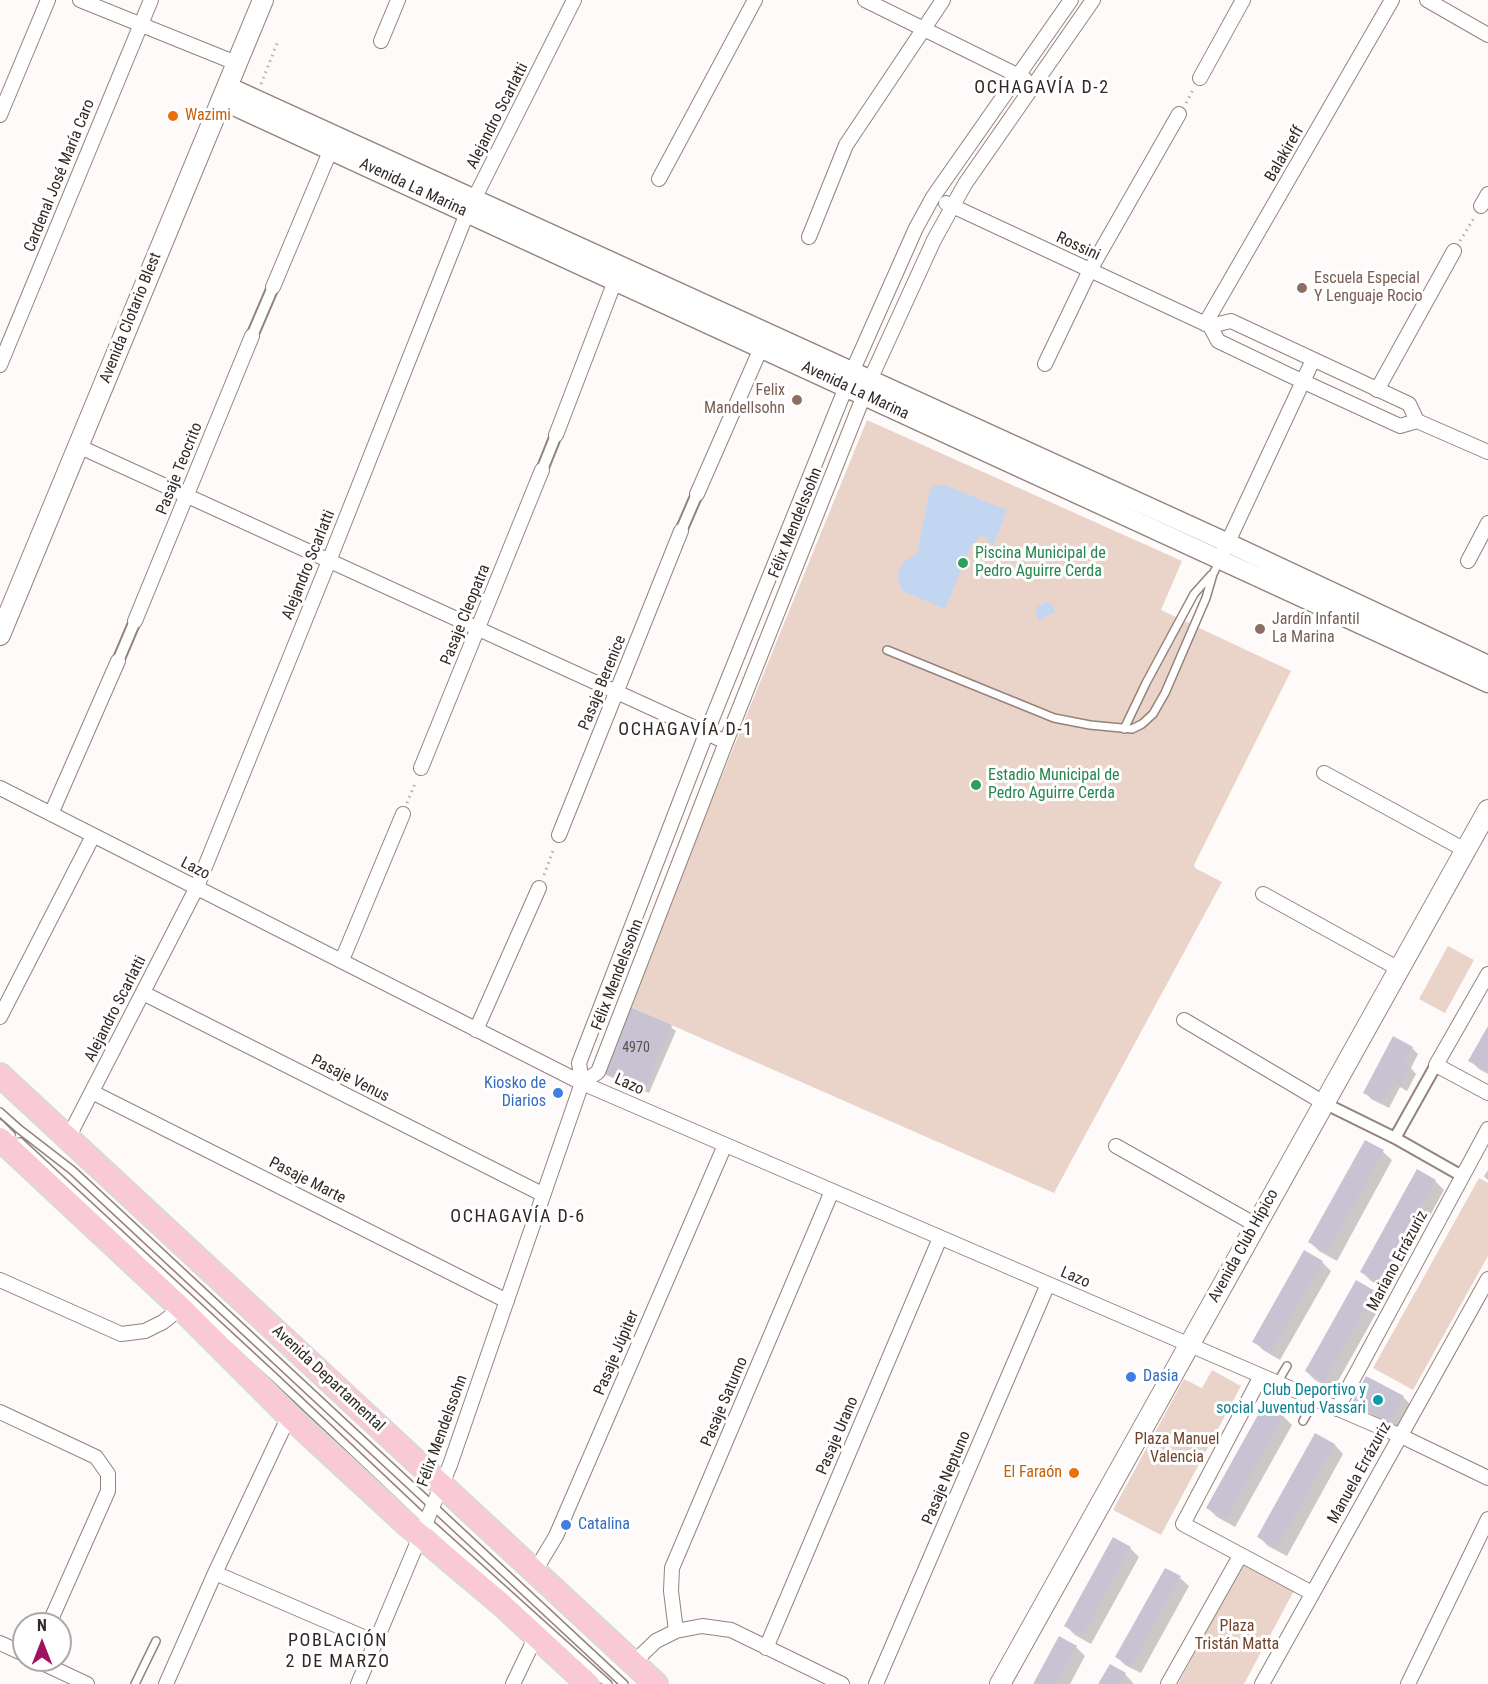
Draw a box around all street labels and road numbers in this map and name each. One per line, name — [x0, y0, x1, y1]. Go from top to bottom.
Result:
street label: Alejandro Scarlatti — [463, 60, 533, 172]
street label: Cardenal José María Caro — [21, 97, 99, 255]
street label: Balakireff — [1261, 123, 1309, 185]
street label: Avenida La Marina — [356, 155, 470, 221]
street label: Rossini — [1053, 229, 1103, 265]
street label: Avenida Clotario Blest — [96, 250, 166, 386]
street label: Avenida La Marina — [798, 358, 912, 424]
street label: Pasaje Teocrito — [153, 420, 207, 518]
street label: Félix Mendelssohn — [765, 465, 827, 581]
street label: Alejandro Scarlatti — [278, 507, 340, 623]
street label: Pasaje Cleopatra — [437, 562, 495, 668]
street label: Pasaje Berenice — [575, 633, 631, 733]
street label: Lazo — [177, 854, 213, 884]
street label: Félix Mendelssohn — [588, 917, 648, 1033]
street label: Alejandro Scarlatti — [81, 953, 151, 1065]
street label: Pasaje Venus — [308, 1051, 392, 1107]
street label: Lazo — [611, 1070, 647, 1100]
street label: Pasaje Marte — [265, 1154, 349, 1208]
street label: Avenida Club Hípico — [1205, 1186, 1283, 1306]
street label: Mariano Errázuriz — [1364, 1208, 1432, 1314]
street label: Lazo — [1057, 1263, 1093, 1293]
street label: Pasaje Júpiter — [591, 1308, 643, 1398]
street label: Avenida Departamental — [268, 1322, 388, 1436]
street label: Pasaje Saturno — [698, 1354, 752, 1450]
street label: Félix Mendelssohn — [414, 1372, 472, 1490]
street label: Pasaje Urano — [813, 1394, 863, 1478]
street label: Manuela Errázuriz — [1324, 1419, 1396, 1527]
street label: Pasaje Neptuno — [919, 1428, 975, 1528]

